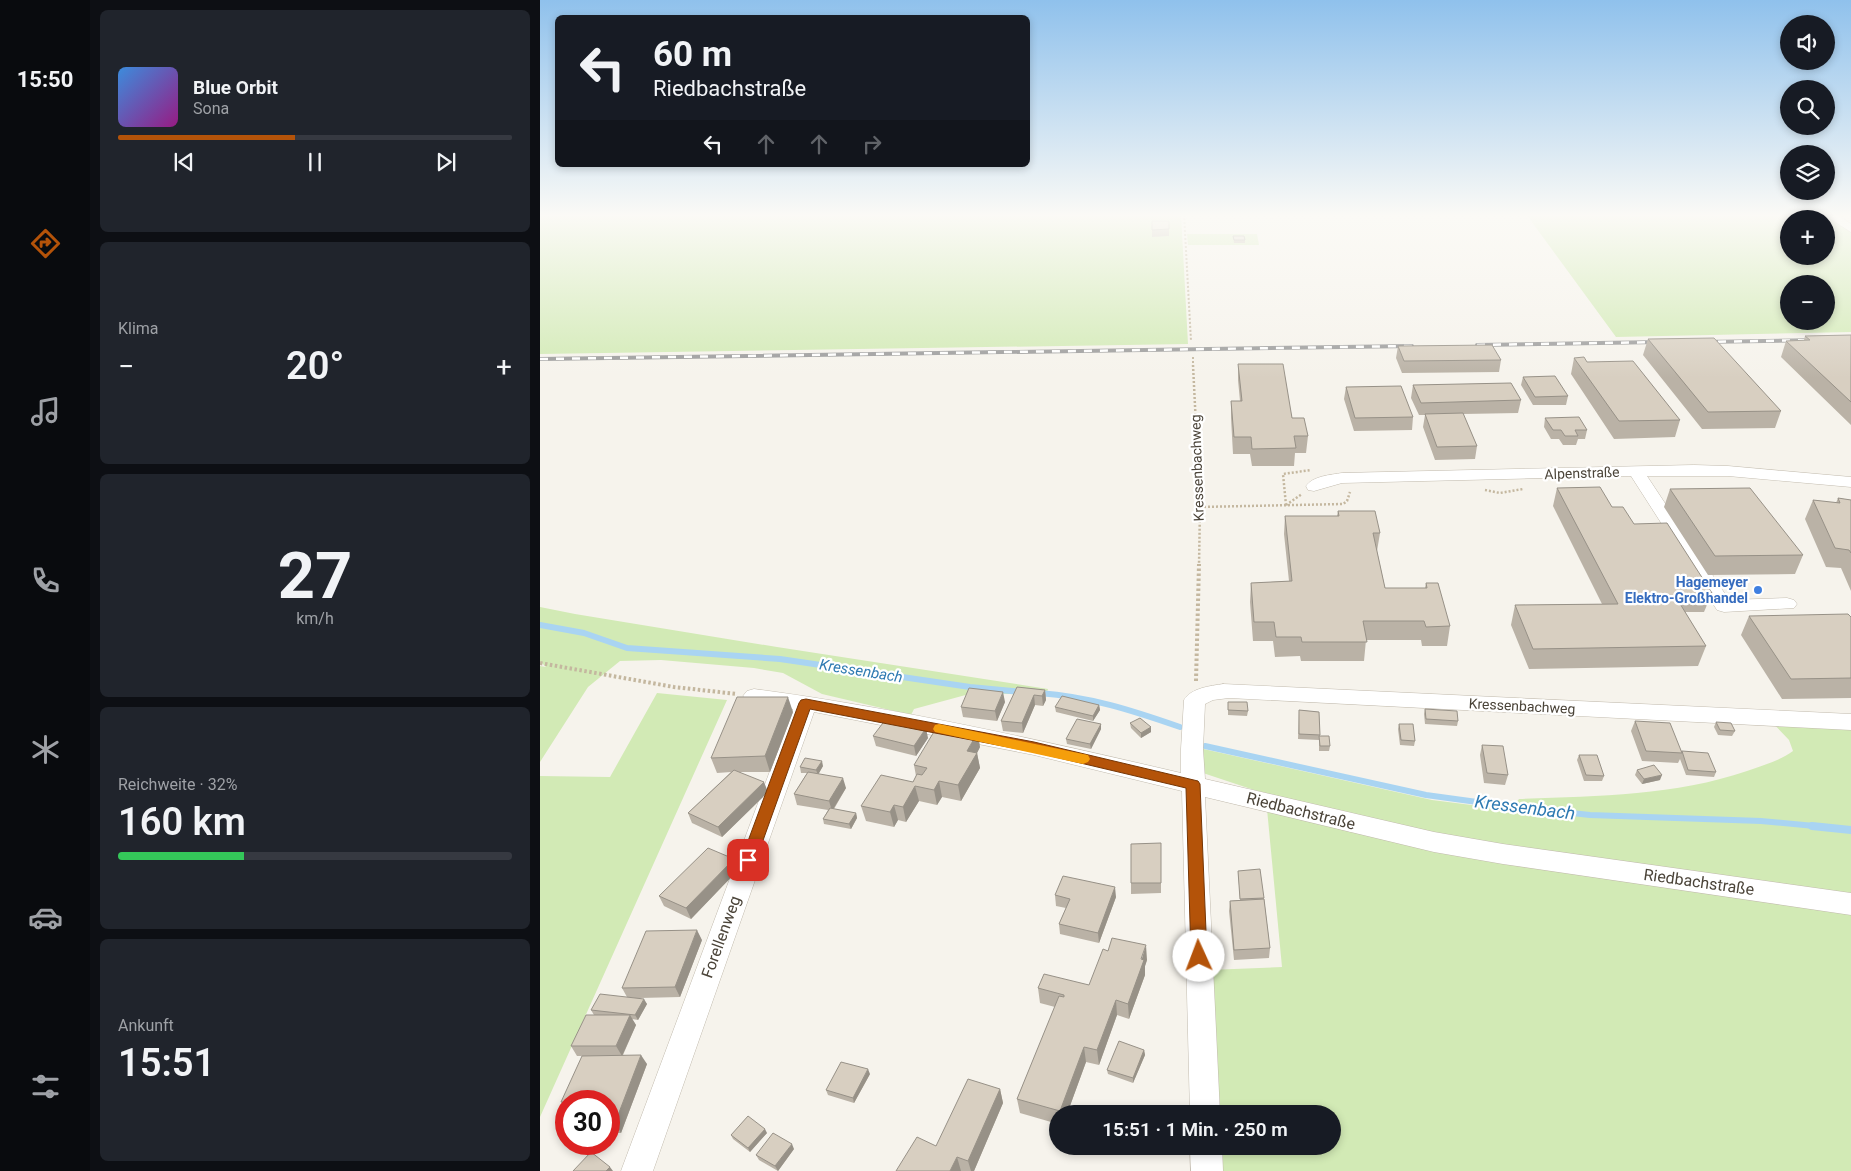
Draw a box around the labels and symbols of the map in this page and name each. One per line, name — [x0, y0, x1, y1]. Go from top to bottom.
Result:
street label: Kressenbachweg — [1187, 414, 1207, 522]
street label: Alpenstraße — [1544, 464, 1620, 482]
place label: Hagemeyer Elektro-Großhandel — [1625, 574, 1748, 606]
marker: Hagemeyer Elektro-Großhandel — [1752, 584, 1764, 596]
water label: Kressenbach — [818, 656, 904, 686]
street label: Kressenbachweg — [1468, 695, 1576, 717]
street label: Riedbachstraße — [1245, 788, 1357, 834]
water label: Kressenbach — [1474, 790, 1576, 824]
pin — [727, 839, 769, 881]
street label: Riedbachstraße — [1643, 865, 1755, 899]
street label: Forellenweg — [697, 893, 745, 981]
position arrow — [1172, 929, 1224, 981]
speed limit sign: 30 — [555, 1090, 620, 1155]

